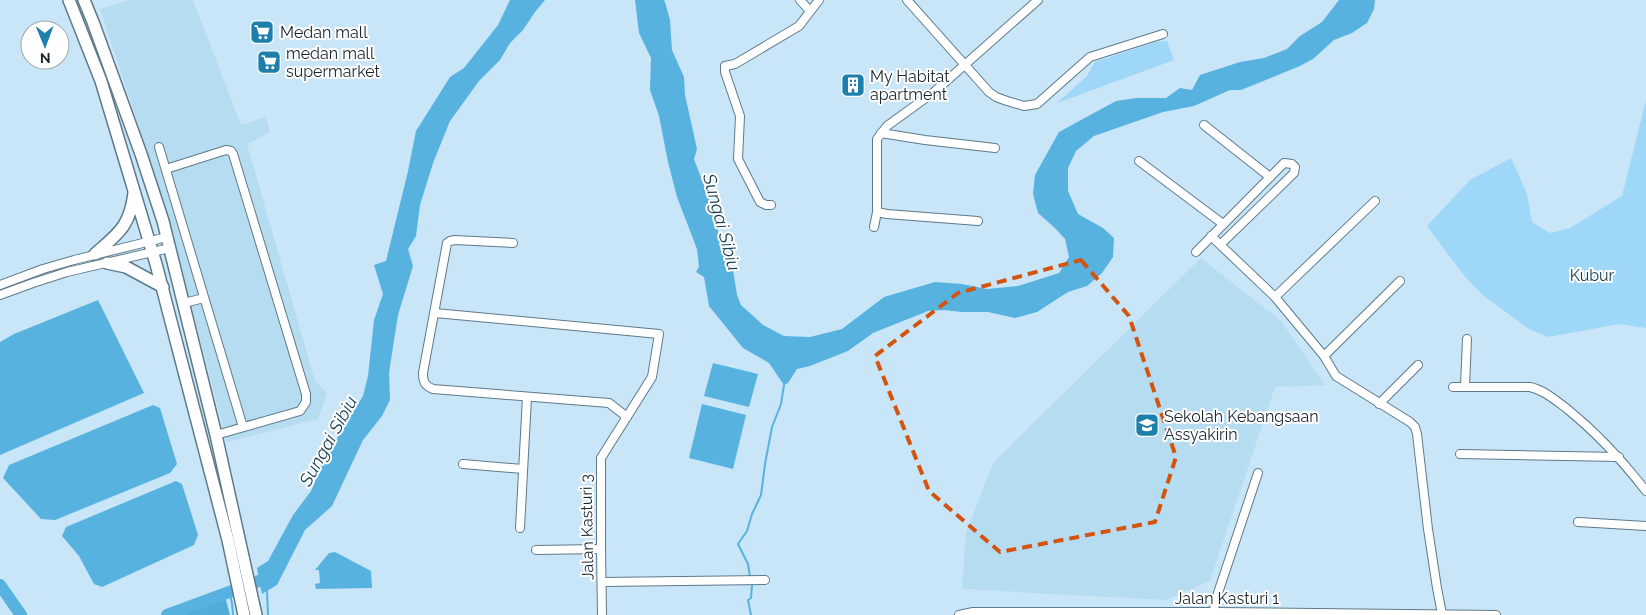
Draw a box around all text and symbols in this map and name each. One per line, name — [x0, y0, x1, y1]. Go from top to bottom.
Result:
supermarket icon: Medan mall — [249, 19, 275, 45]
north arrow — [20, 20, 70, 70]
place label: Medan mall — [280, 23, 368, 42]
place label: medan mall supermarket — [286, 44, 381, 81]
supermarket icon: medan mall supermarket — [256, 49, 282, 75]
text: N — [40, 50, 51, 66]
place label: My Habitat apartment — [870, 67, 950, 104]
building icon: My Habitat apartment — [840, 72, 866, 98]
water label: Sungai Sibiu — [699, 170, 745, 273]
park label: Kubur — [1570, 266, 1615, 285]
water label: Sungai Sibiu — [294, 392, 361, 491]
place label: Sekolah Kebangsaan Assyakirin — [1164, 407, 1319, 444]
school or university icon: Sekolah Kebangsaan Assyakirin — [1134, 412, 1160, 438]
street label: Jalan Kasturi 3 — [577, 474, 597, 580]
street label: Jalan Kasturi 1 — [1175, 589, 1279, 608]

